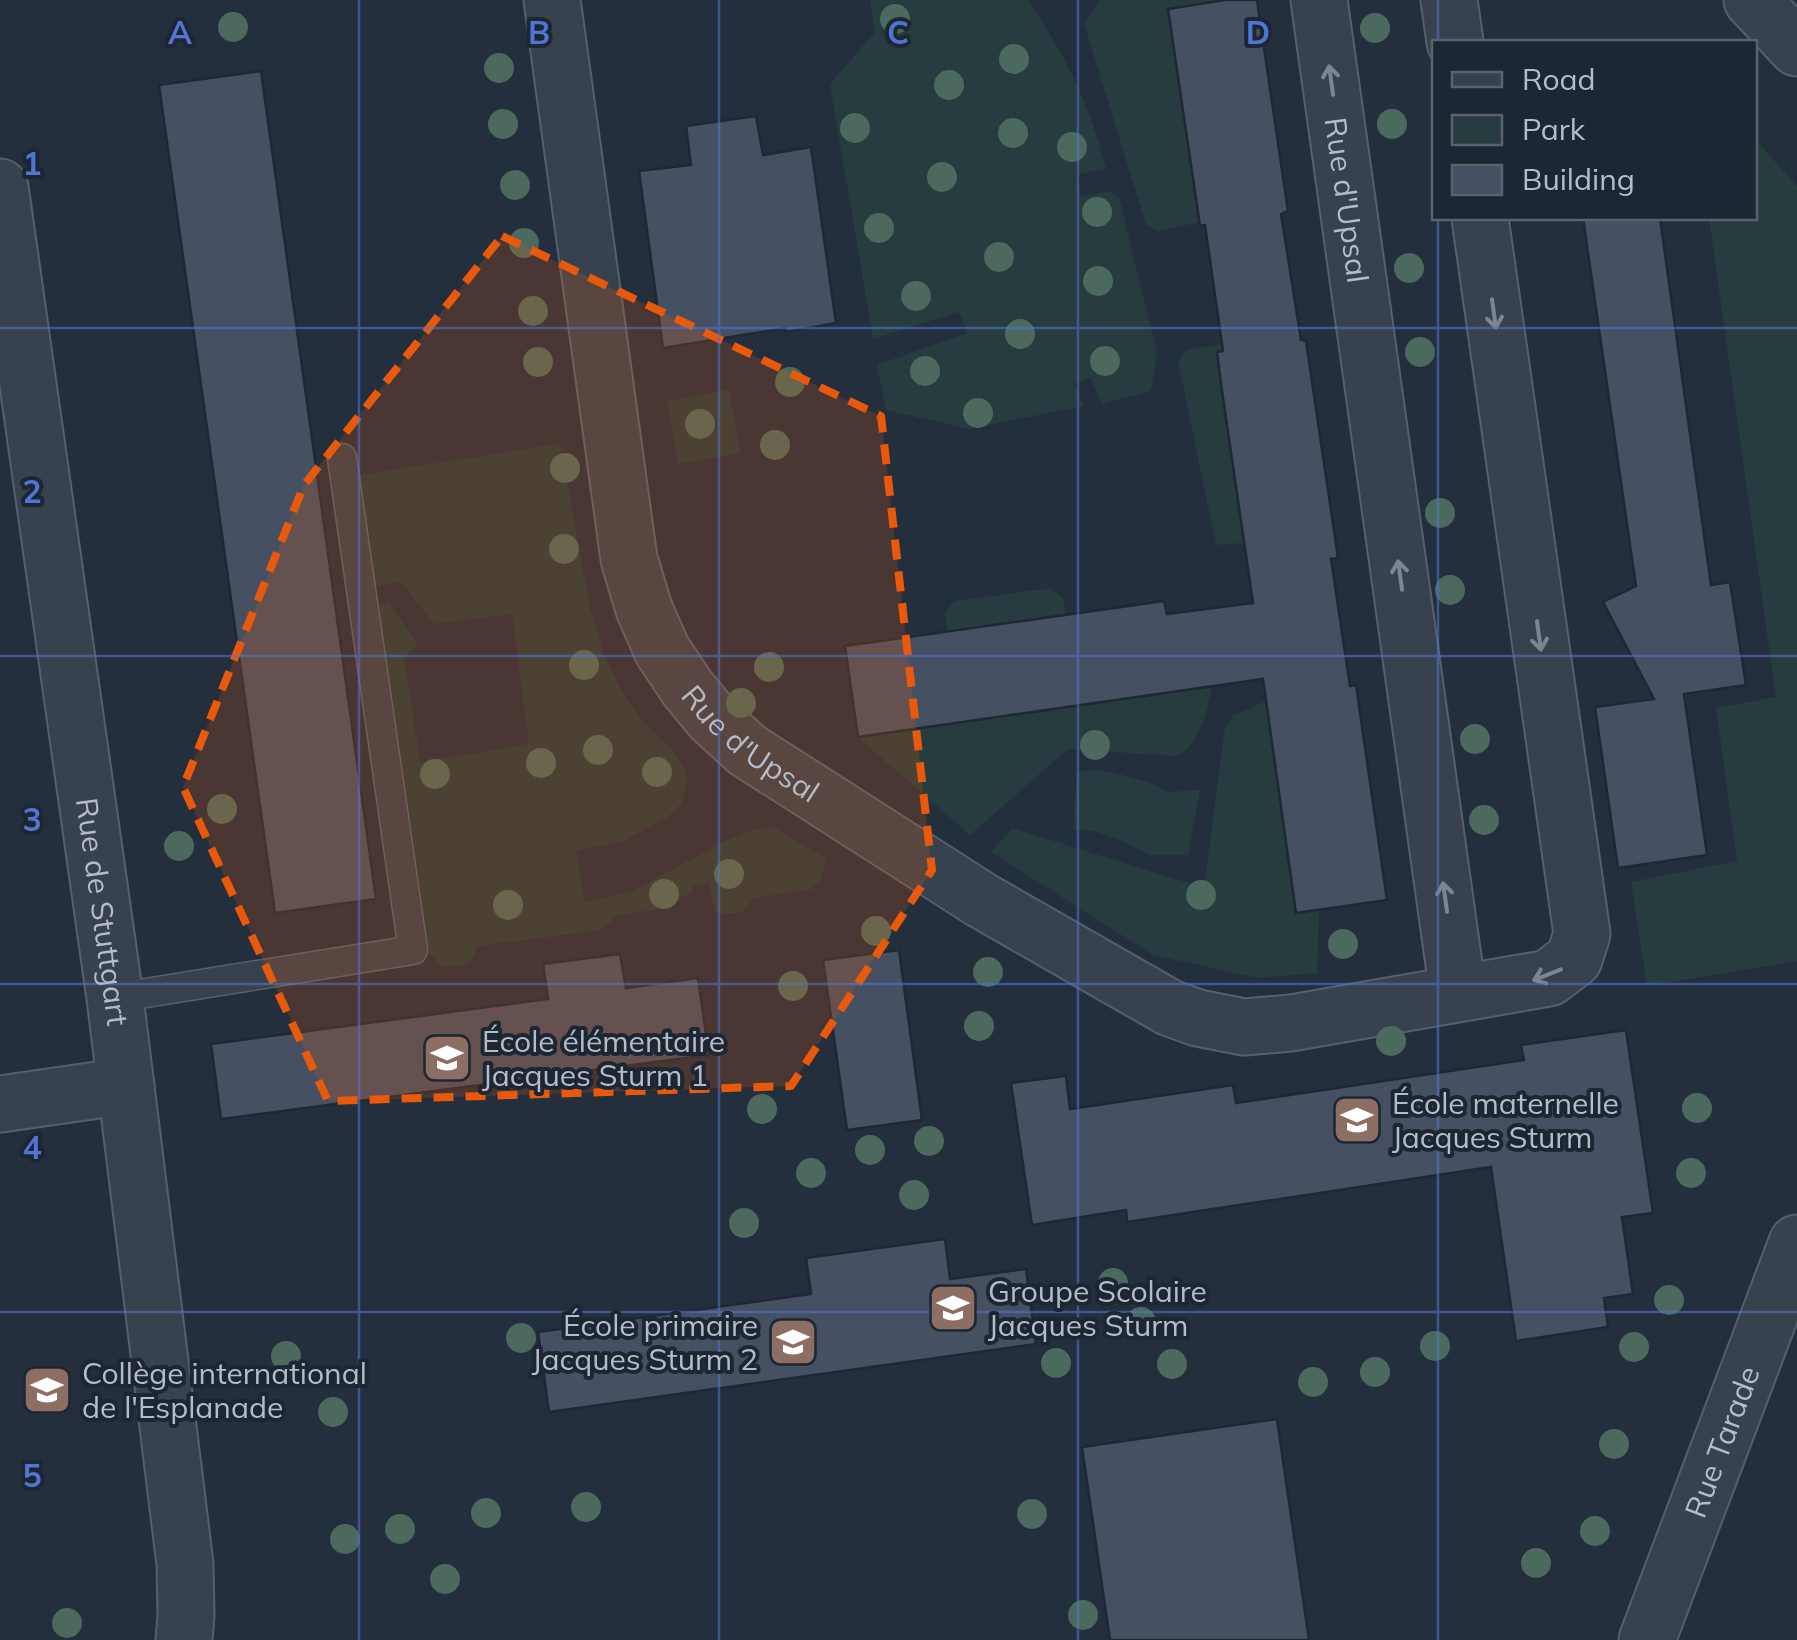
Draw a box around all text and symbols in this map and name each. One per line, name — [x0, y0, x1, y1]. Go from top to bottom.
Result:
text: A — [168, 12, 192, 52]
text: B — [528, 12, 550, 52]
text: C — [887, 12, 909, 52]
text: D — [1246, 12, 1270, 52]
legend — [1432, 40, 1757, 220]
text: Road — [1522, 60, 1596, 98]
one-way arrow — [1321, 64, 1339, 96]
text: Park — [1522, 110, 1586, 148]
street label: Rue d'Upsal — [1317, 115, 1377, 285]
text: 1 — [22, 143, 42, 183]
text: Building — [1522, 160, 1635, 198]
one-way arrow — [1485, 297, 1503, 330]
text: 2 — [22, 471, 42, 511]
one-way arrow — [1390, 559, 1408, 592]
one-way arrow — [1531, 619, 1549, 652]
street label: Rue d'Upsal — [674, 677, 826, 810]
street label: Rue de Stuttgart — [68, 795, 137, 1028]
text: 3 — [22, 799, 42, 839]
one-way arrow — [1435, 881, 1453, 914]
one-way arrow — [1532, 967, 1562, 985]
place label: École élémentaire Jacques Sturm 1 — [482, 1022, 725, 1094]
school or university icon: École élémentaire Jacques Sturm 1 — [421, 1032, 473, 1084]
place label: École maternelle Jacques Sturm — [1392, 1084, 1619, 1156]
school or university icon: École maternelle Jacques Sturm — [1331, 1094, 1383, 1146]
text: 4 — [22, 1127, 42, 1167]
place label: Groupe Scolaire Jacques Sturm — [988, 1272, 1207, 1344]
school or university icon: Groupe Scolaire Jacques Sturm — [927, 1282, 979, 1334]
place label: École primaire Jacques Sturm 2 — [532, 1306, 758, 1378]
school or university icon: École primaire Jacques Sturm 2 — [767, 1316, 819, 1368]
place label: Collège international de l'Esplanade — [82, 1354, 367, 1426]
street label: Rue Tarade — [1676, 1361, 1768, 1523]
school or university icon: Collège international de l'Esplanade — [21, 1364, 73, 1416]
text: 5 — [22, 1455, 42, 1495]

